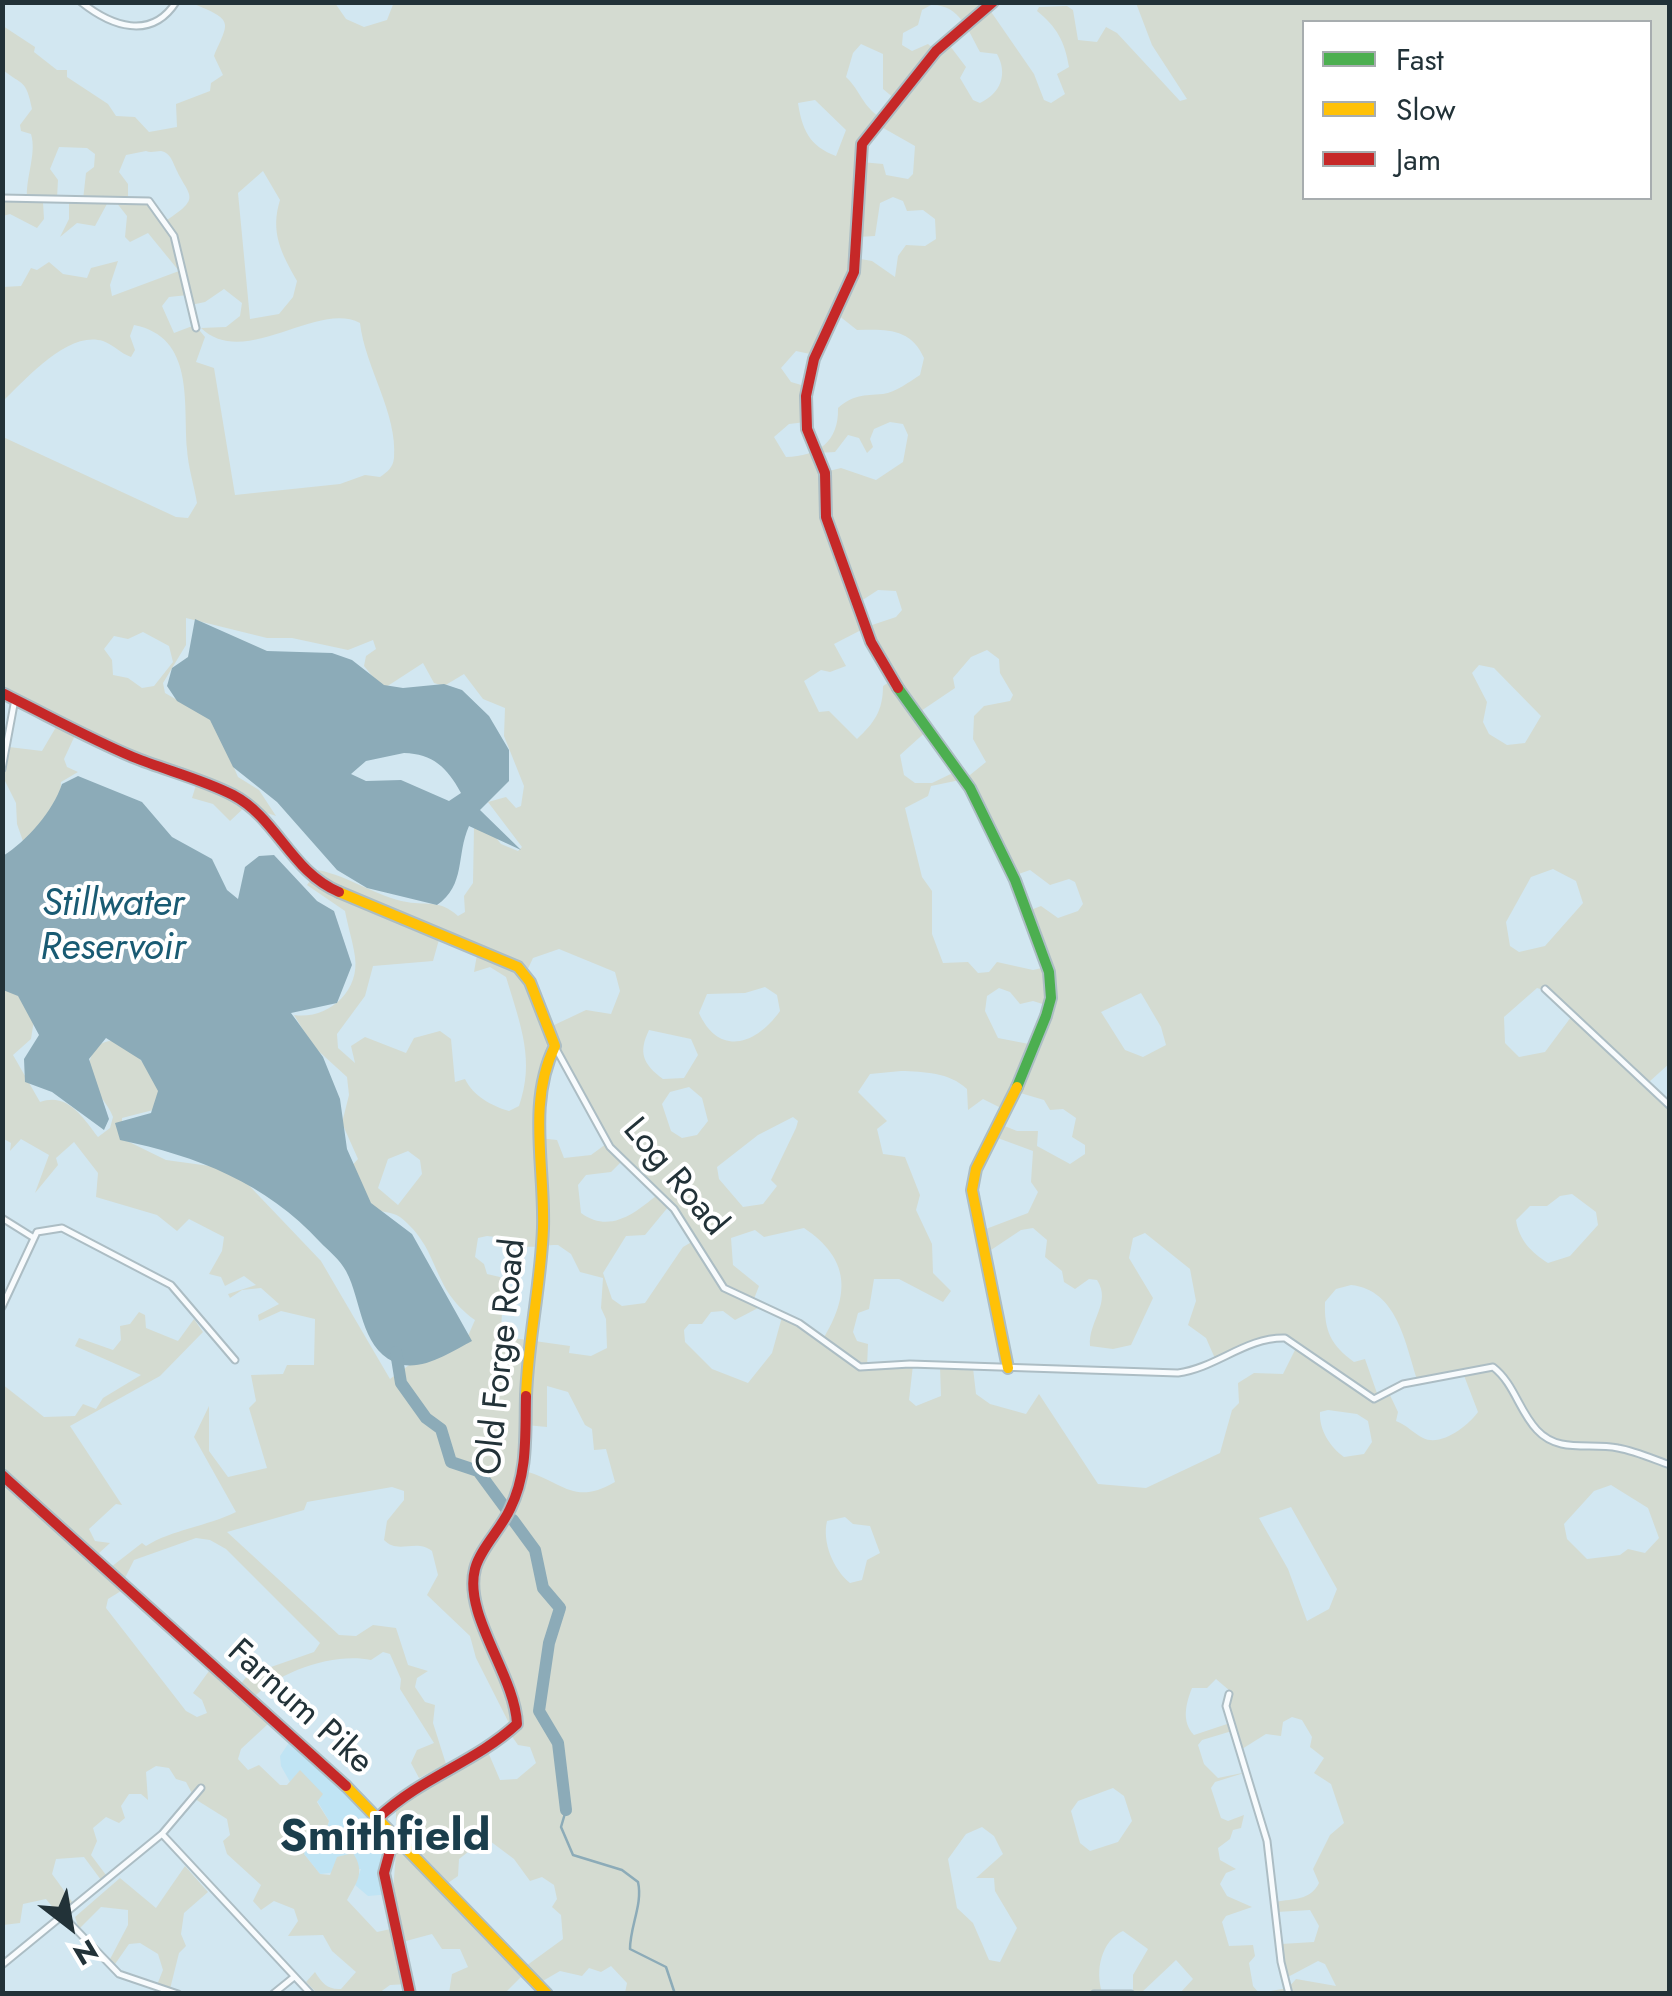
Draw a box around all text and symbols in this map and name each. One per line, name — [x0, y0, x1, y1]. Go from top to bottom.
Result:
legend — [1302, 20, 1652, 200]
text: Fast — [1396, 38, 1444, 81]
text: Slow — [1396, 88, 1456, 131]
text: Jam — [1396, 138, 1441, 181]
water label: Stillwater Reservoir — [40, 883, 186, 972]
street label: Log Road — [613, 1111, 735, 1245]
street label: Old Forge Road — [470, 1237, 536, 1477]
street label: Farnum Pike — [218, 1632, 380, 1784]
district label: Smithfield — [280, 1812, 490, 1866]
north arrow — [20, 1876, 120, 1976]
text: N — [66, 1929, 106, 1975]

